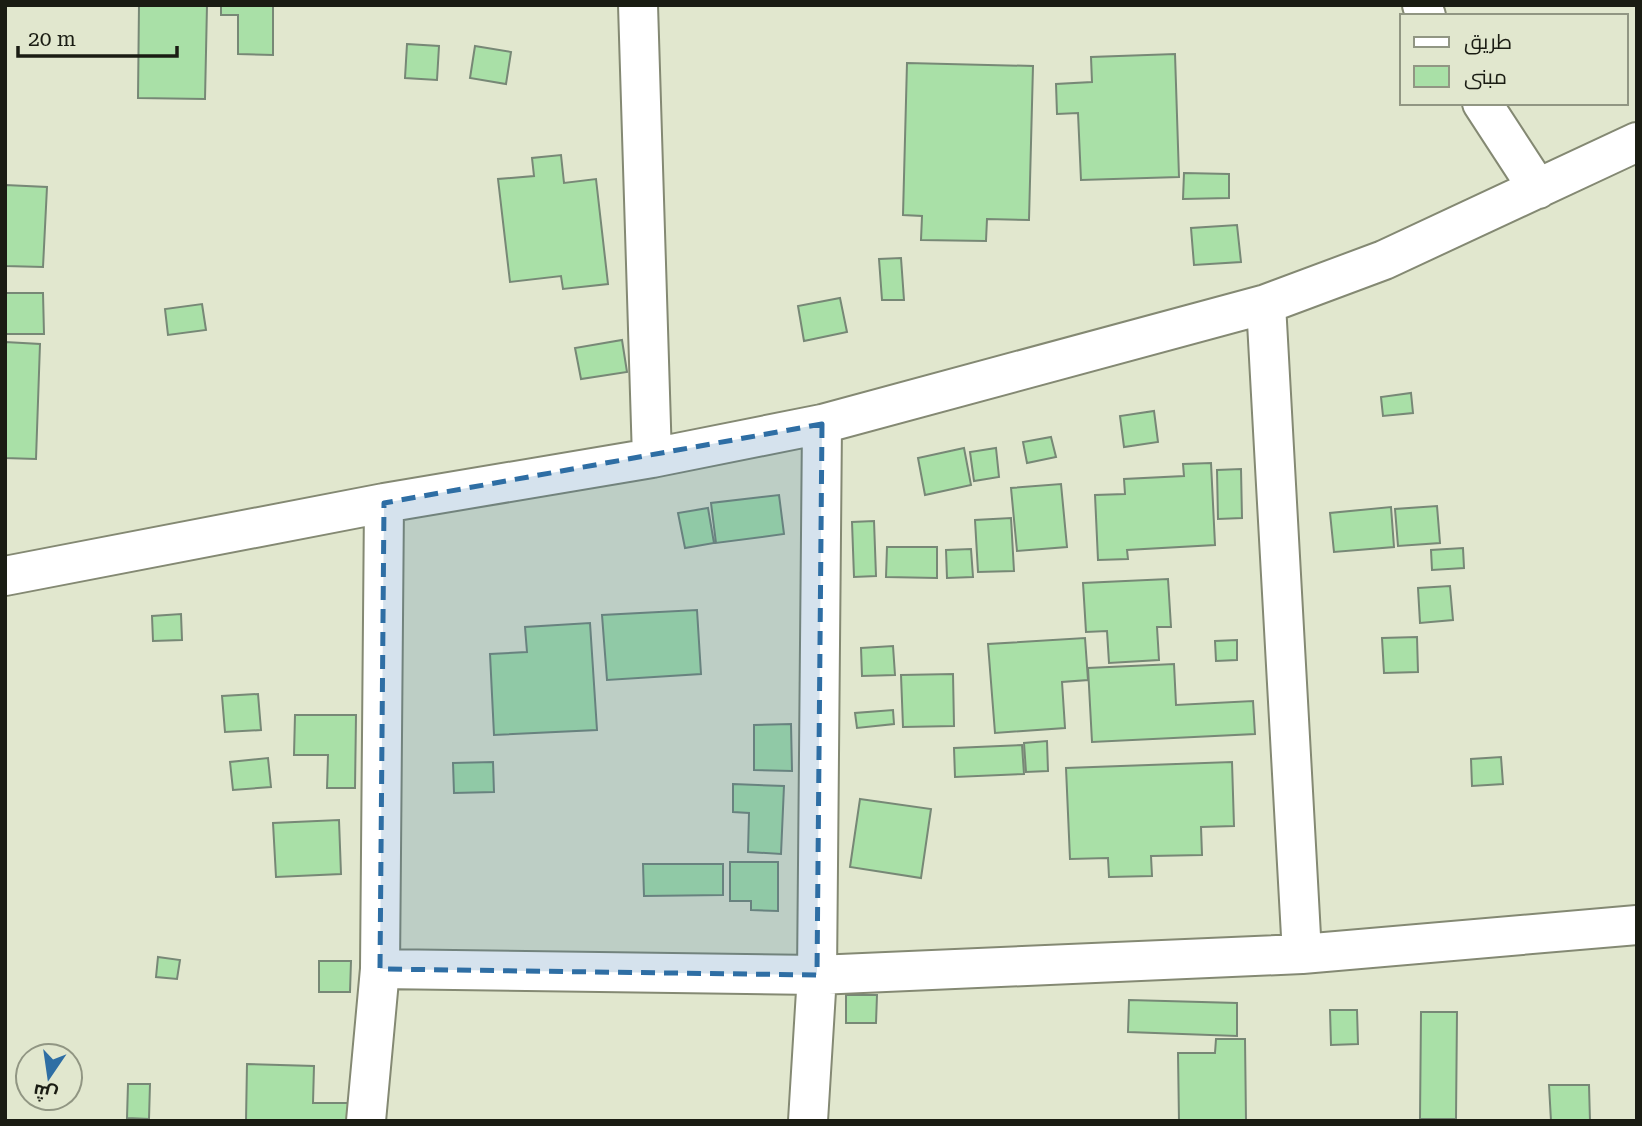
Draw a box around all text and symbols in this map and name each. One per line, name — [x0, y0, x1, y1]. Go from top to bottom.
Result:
scale bar — [18, 14, 177, 58]
legend — [1400, 14, 1628, 105]
text: 20 m — [28, 27, 76, 51]
text: طريق — [1464, 30, 1512, 55]
text: مبنى — [1464, 65, 1507, 90]
north arrow — [14, 1042, 84, 1112]
text: ش — [31, 1079, 60, 1107]

